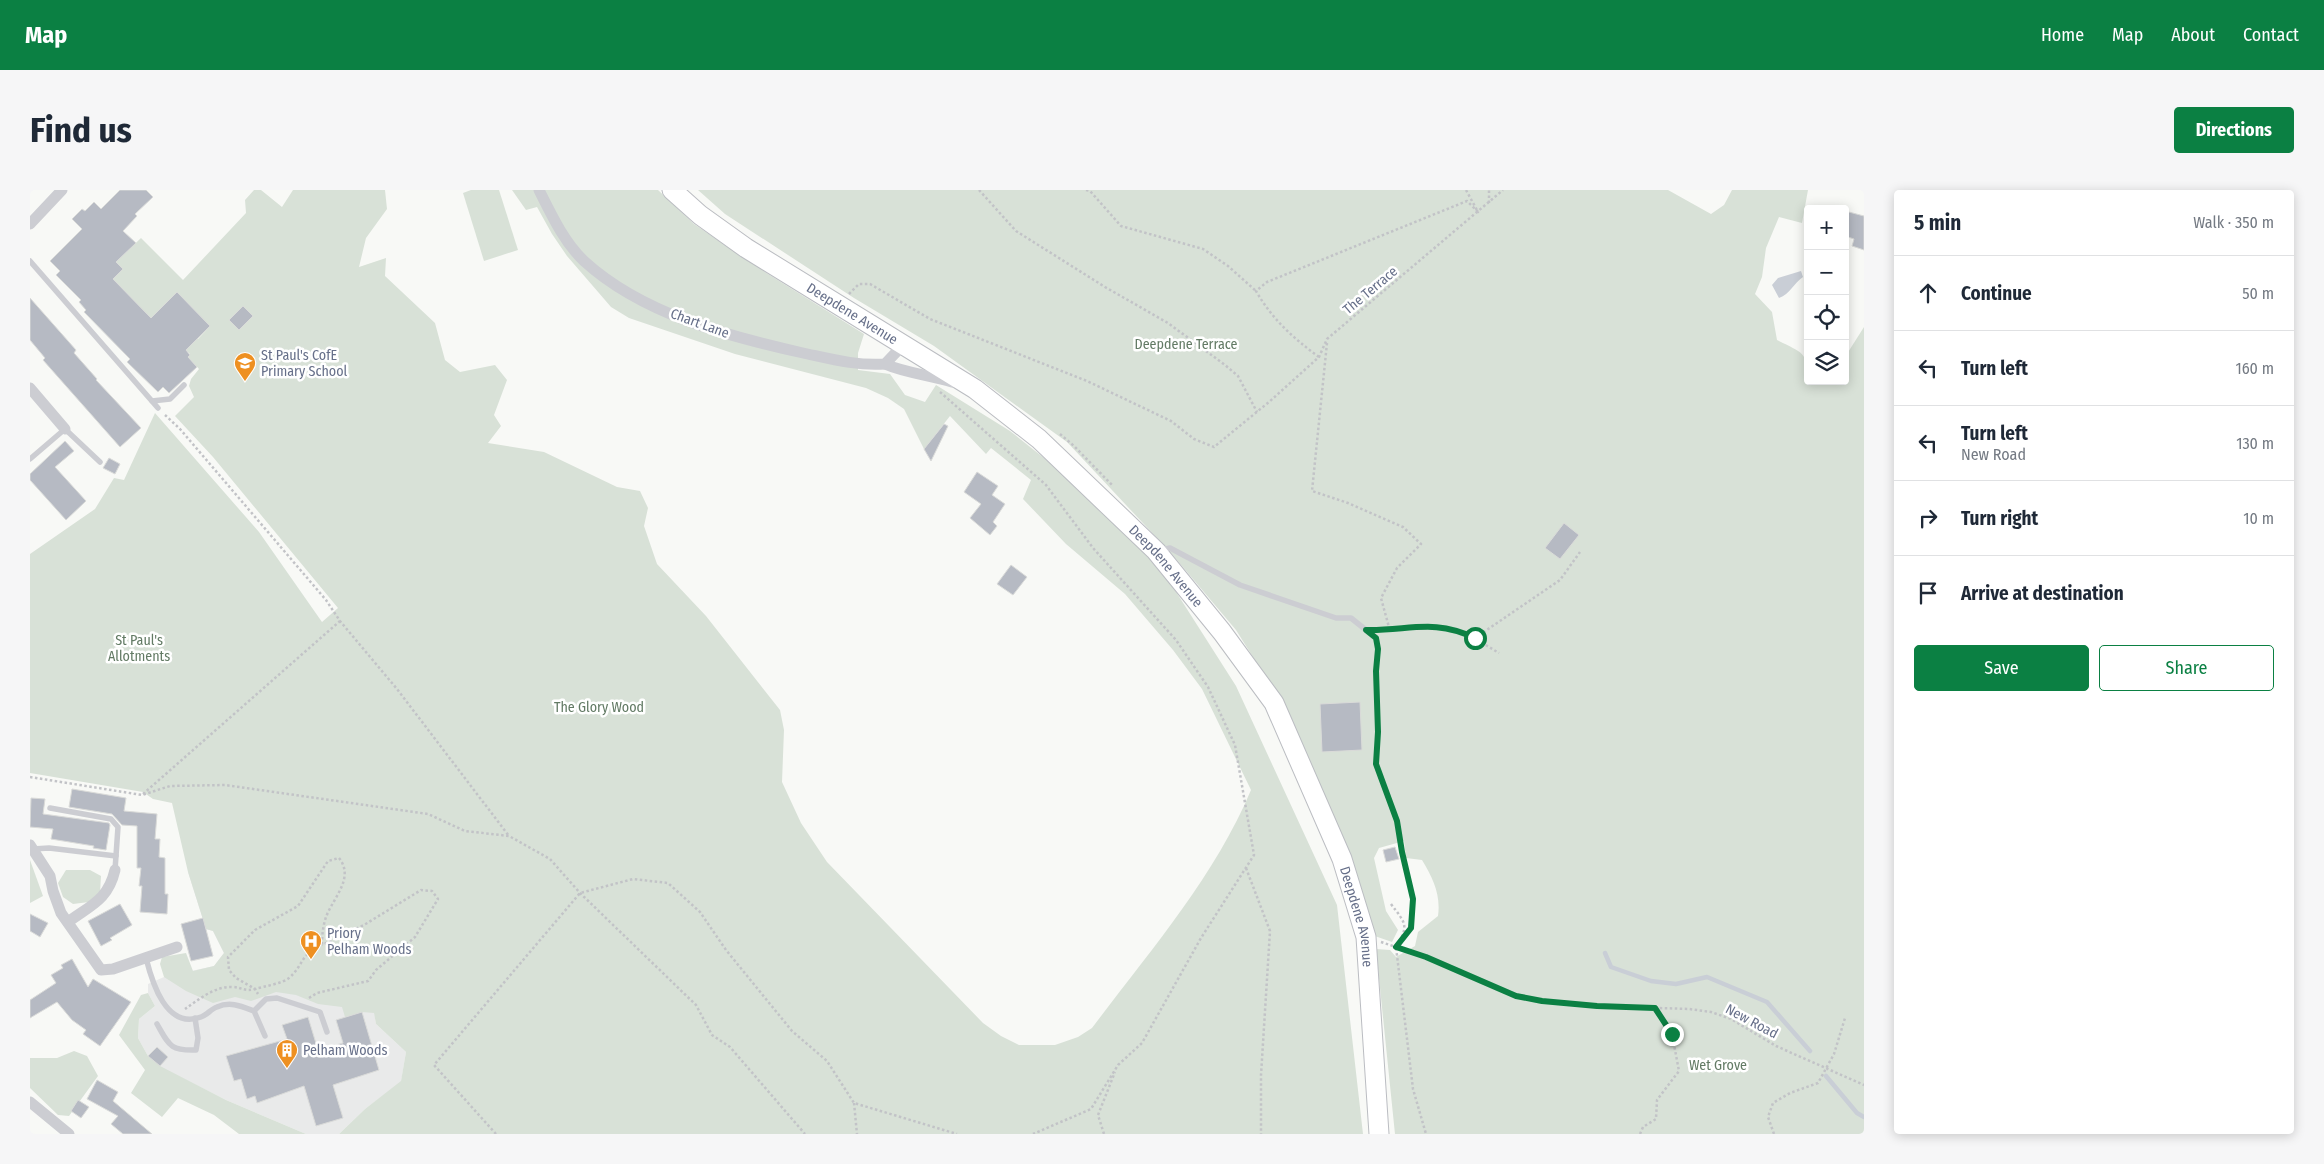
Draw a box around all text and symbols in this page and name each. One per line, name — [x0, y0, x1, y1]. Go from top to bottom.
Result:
text: Map — [25, 21, 67, 49]
text: Home — [2041, 24, 2084, 46]
text: Map — [2112, 24, 2143, 46]
text: About — [2171, 24, 2215, 46]
text: Contact — [2243, 24, 2299, 46]
button: Directions — [2174, 107, 2294, 153]
text: Find us — [30, 109, 132, 151]
map controls — [1804, 205, 1849, 385]
button: + — [1804, 205, 1849, 250]
text: 5 min — [1914, 210, 1961, 236]
text: Walk · 350 m — [2193, 213, 2274, 232]
button: − — [1804, 250, 1849, 295]
street label: The Terrace — [1340, 263, 1401, 318]
street label: Deepdene Avenue — [803, 279, 901, 348]
icon: ahead — [1914, 279, 1942, 307]
text: Continue — [1961, 282, 2032, 305]
text: 50 m — [2242, 284, 2274, 303]
button: locate — [1804, 295, 1849, 340]
street label: Chart Lane — [668, 305, 732, 342]
park label: Deepdene Terrace — [1135, 336, 1238, 353]
button: layers — [1804, 340, 1849, 385]
place label: St Paul's CofE Primary School — [261, 347, 348, 380]
school or university icon: St Paul's CofE Primary School — [233, 351, 257, 382]
icon: left — [1914, 354, 1942, 382]
text: Turn left — [1961, 357, 2028, 380]
text: 160 m — [2235, 359, 2274, 378]
text: Turn left — [1961, 422, 2028, 445]
icon: left — [1914, 429, 1942, 457]
text: 130 m — [2236, 434, 2274, 453]
text: New Road — [1961, 445, 2026, 464]
icon: right — [1914, 504, 1942, 532]
text: Turn right — [1961, 507, 2038, 530]
text: 10 m — [2243, 509, 2274, 528]
street label: Deepdene Avenue — [1125, 522, 1206, 611]
icon: arrive — [1914, 579, 1942, 607]
text: Arrive at destination — [1961, 582, 2124, 605]
route start — [1464, 627, 1487, 650]
park label: St Paul's Allotments — [108, 632, 170, 665]
button: Save — [1914, 645, 2089, 691]
button: Share — [2099, 645, 2274, 691]
park label: The Glory Wood — [554, 699, 644, 716]
street label: Deepdene Avenue — [1336, 865, 1376, 968]
place label: Priory Pelham Woods — [327, 925, 411, 958]
hospital icon: Priory Pelham Woods — [299, 929, 323, 960]
street label: New Road — [1723, 1001, 1781, 1042]
route end — [1661, 1023, 1684, 1046]
building icon: Pelham Woods — [275, 1038, 299, 1069]
place label: Pelham Woods — [303, 1042, 387, 1059]
park label: Wet Grove — [1689, 1057, 1747, 1074]

